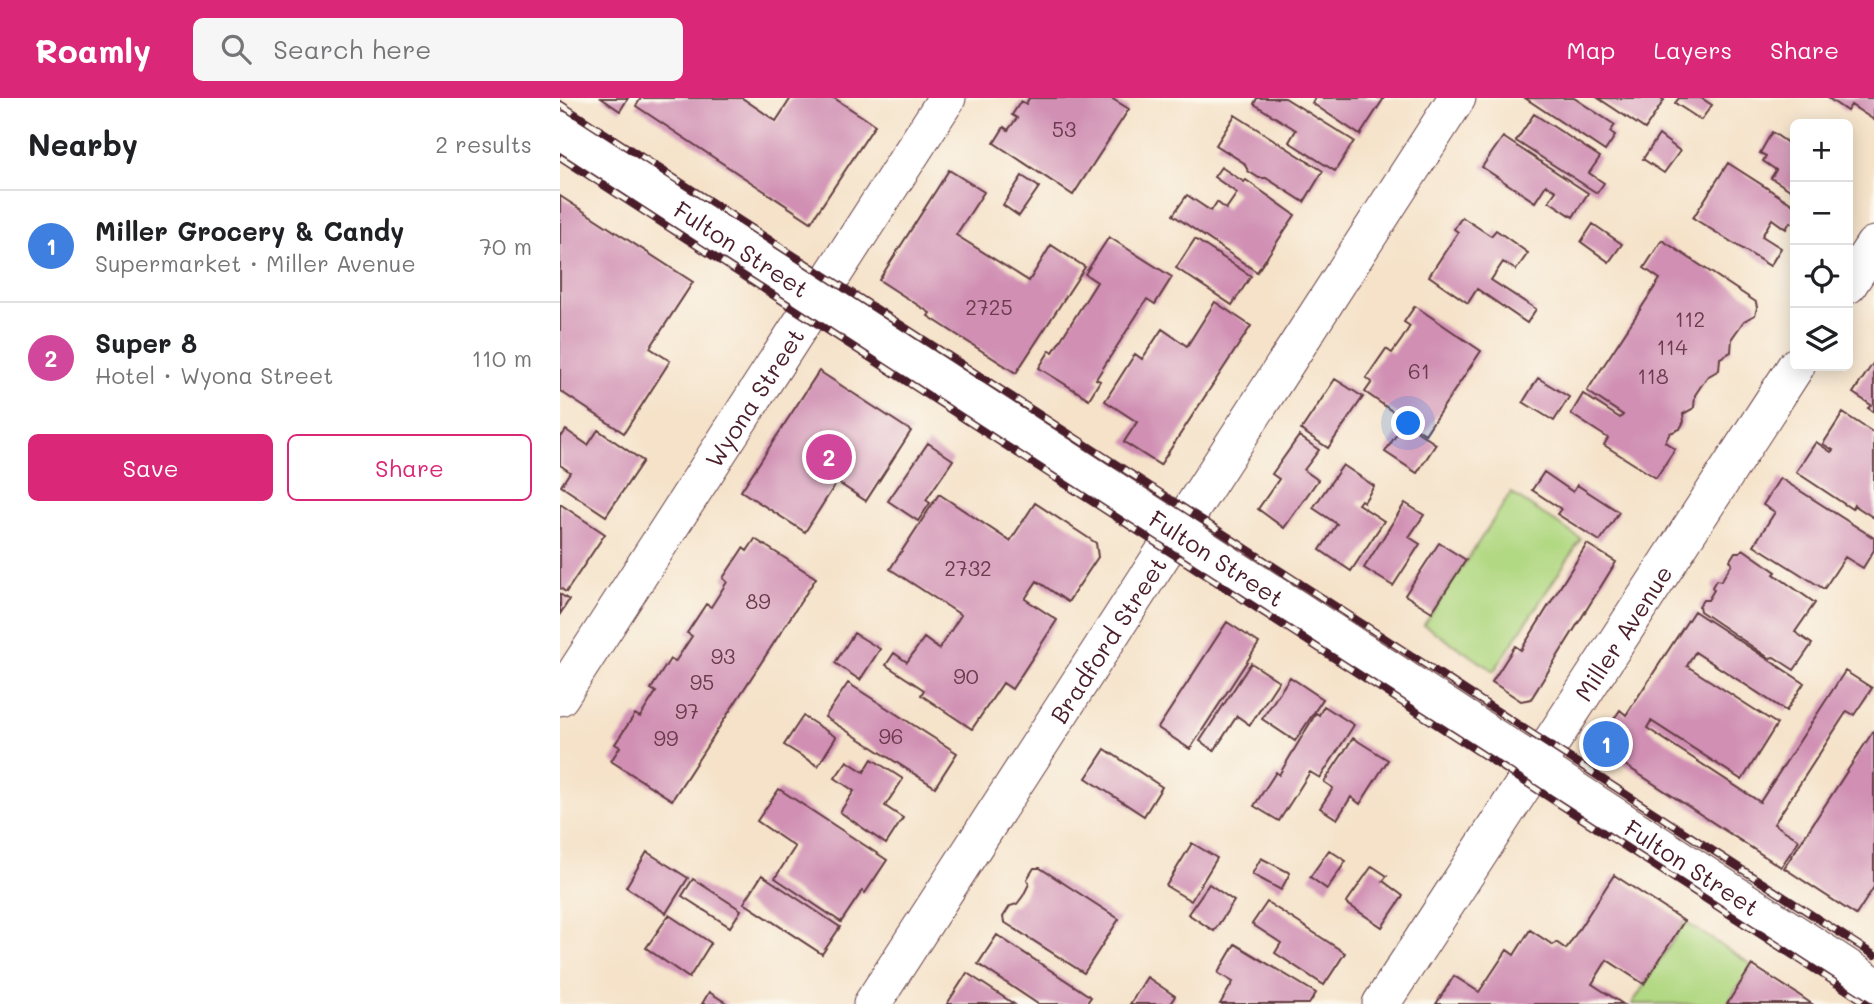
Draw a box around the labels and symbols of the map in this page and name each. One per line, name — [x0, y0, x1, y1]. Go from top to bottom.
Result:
house number: 53 — [1052, 115, 1076, 142]
street label: Fulton Street — [669, 193, 815, 304]
house number: 2725 — [965, 293, 1013, 320]
house number: 112 — [1675, 305, 1705, 332]
street label: Wyona Street — [697, 321, 810, 473]
house number: 114 — [1656, 333, 1688, 360]
house number: 61 — [1408, 357, 1430, 384]
house number: 118 — [1637, 362, 1669, 389]
your location — [1391, 406, 1425, 440]
pin: 2 — [806, 431, 852, 483]
street label: Fulton Street — [1144, 502, 1290, 613]
street label: Bradford Street — [1042, 550, 1173, 729]
house number: 2732 — [944, 554, 992, 581]
street label: Miller Avenue — [1567, 559, 1678, 707]
house number: 89 — [745, 587, 771, 614]
house number: 93 — [711, 642, 735, 669]
house number: 90 — [953, 662, 979, 689]
house number: 95 — [690, 668, 714, 695]
house number: 97 — [675, 697, 699, 724]
pin: 1 — [1583, 718, 1629, 770]
house number: 96 — [878, 722, 904, 749]
house number: 99 — [654, 724, 678, 751]
street label: Fulton Street — [1619, 812, 1766, 922]

